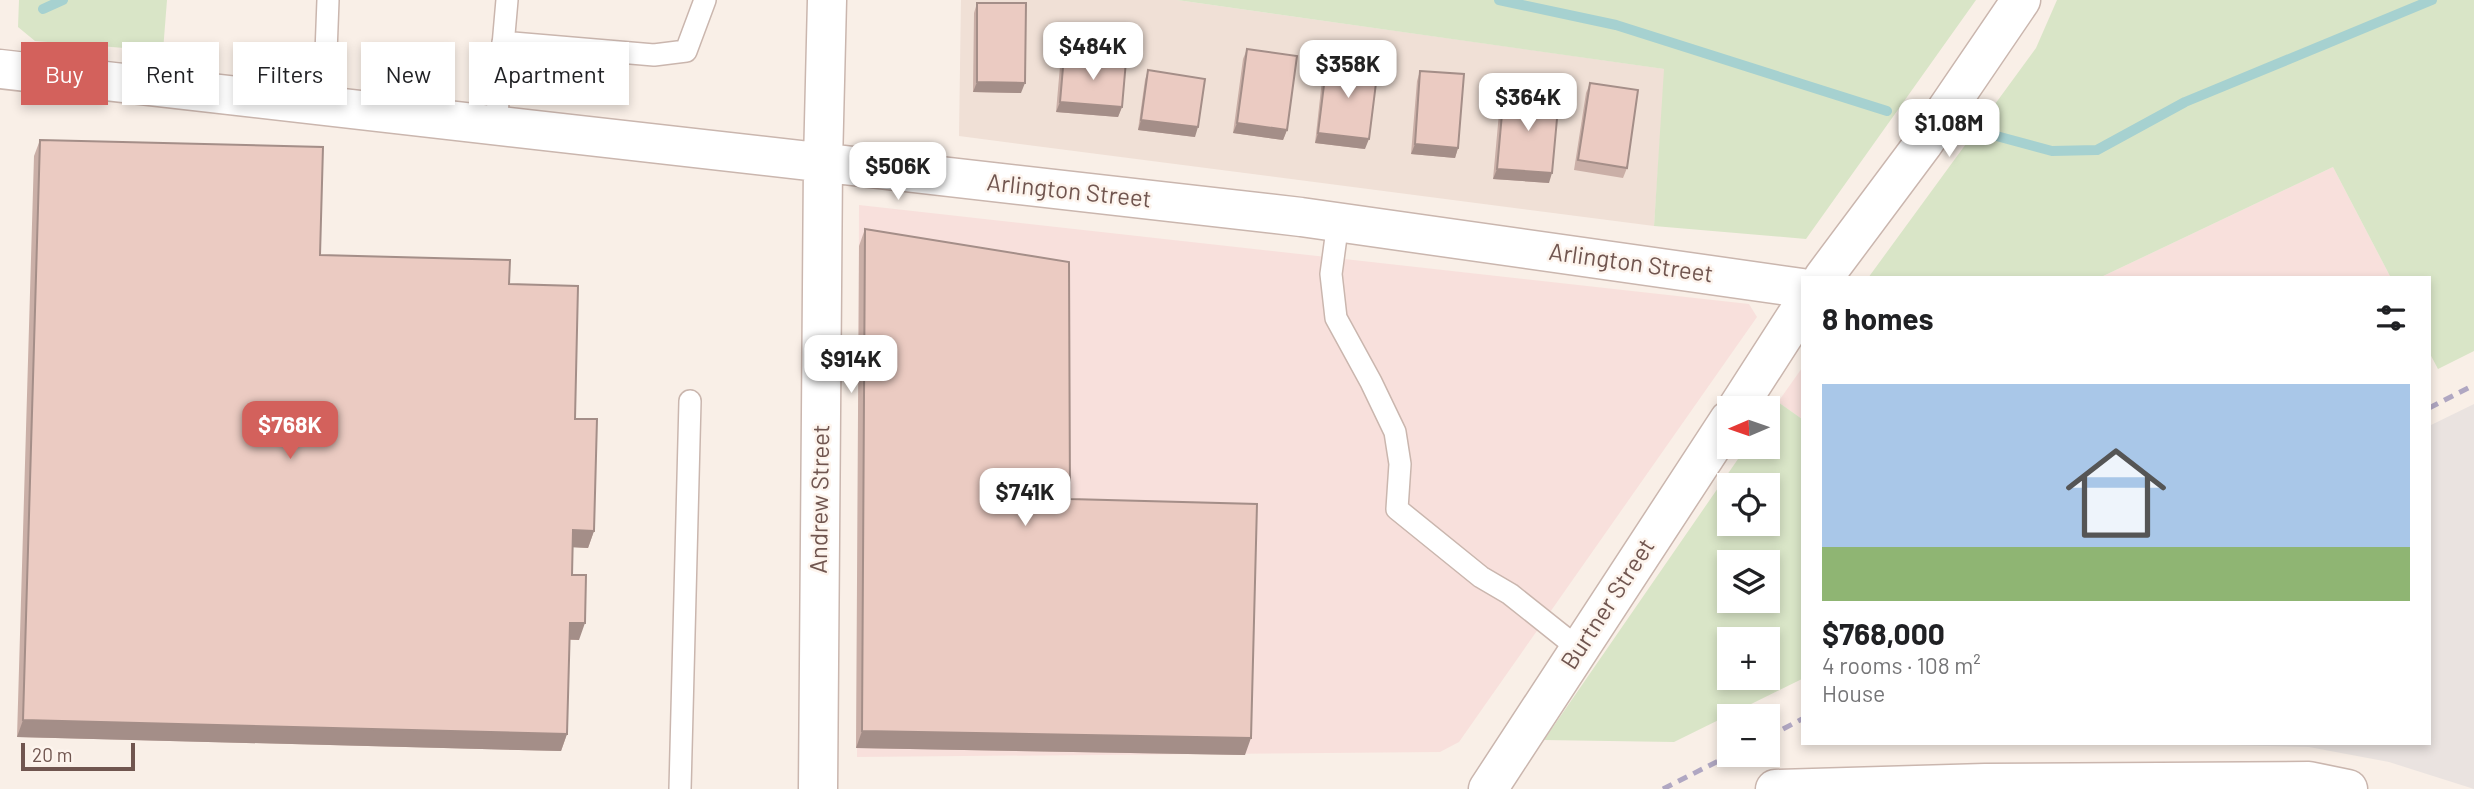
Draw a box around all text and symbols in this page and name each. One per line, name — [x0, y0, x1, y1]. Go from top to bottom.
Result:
pin: $484K — [1044, 22, 1142, 82]
text: $484K — [1059, 31, 1127, 59]
pin: $358K — [1299, 41, 1397, 100]
chip: Buy — [21, 42, 108, 105]
chip: Rent — [122, 42, 219, 105]
chip: Filters — [233, 42, 347, 105]
chip: New — [361, 42, 455, 105]
chip: Apartment — [469, 42, 629, 105]
text: $358K — [1316, 49, 1380, 77]
pin: $364K — [1479, 74, 1577, 133]
text: $364K — [1495, 82, 1561, 110]
pin: $1.08M — [1892, 100, 2006, 159]
text: $1.08M — [1915, 108, 1983, 136]
pin: $506K — [849, 142, 947, 202]
text: $506K — [865, 151, 931, 179]
street label: Arlington Street — [985, 166, 1153, 213]
street label: Arlington Street — [1547, 236, 1715, 287]
icon: filters — [2372, 299, 2410, 337]
text: 8 homes — [1822, 300, 1933, 336]
pin: $914K — [802, 336, 900, 395]
text: $914K — [820, 344, 882, 372]
north arrow — [1717, 396, 1780, 458]
map controls — [1717, 396, 1780, 767]
pin: $768K — [241, 402, 339, 461]
text: $768K — [258, 410, 322, 438]
street label: Andrew Street — [803, 424, 834, 574]
icon: home — [2053, 430, 2179, 556]
pin: $741K — [976, 468, 1074, 528]
button: locate — [1717, 473, 1780, 536]
text: $741K — [996, 477, 1054, 505]
street label: Burtner Street — [1554, 532, 1660, 674]
button: layers — [1717, 550, 1780, 613]
text: $768,000 — [1822, 615, 1945, 651]
button: + — [1717, 627, 1780, 690]
text: 4 rooms · 108 m² — [1822, 651, 1981, 679]
text: House — [1822, 679, 1885, 707]
button: − — [1717, 704, 1780, 767]
scale bar — [21, 740, 135, 772]
text: 20 m — [32, 743, 72, 766]

